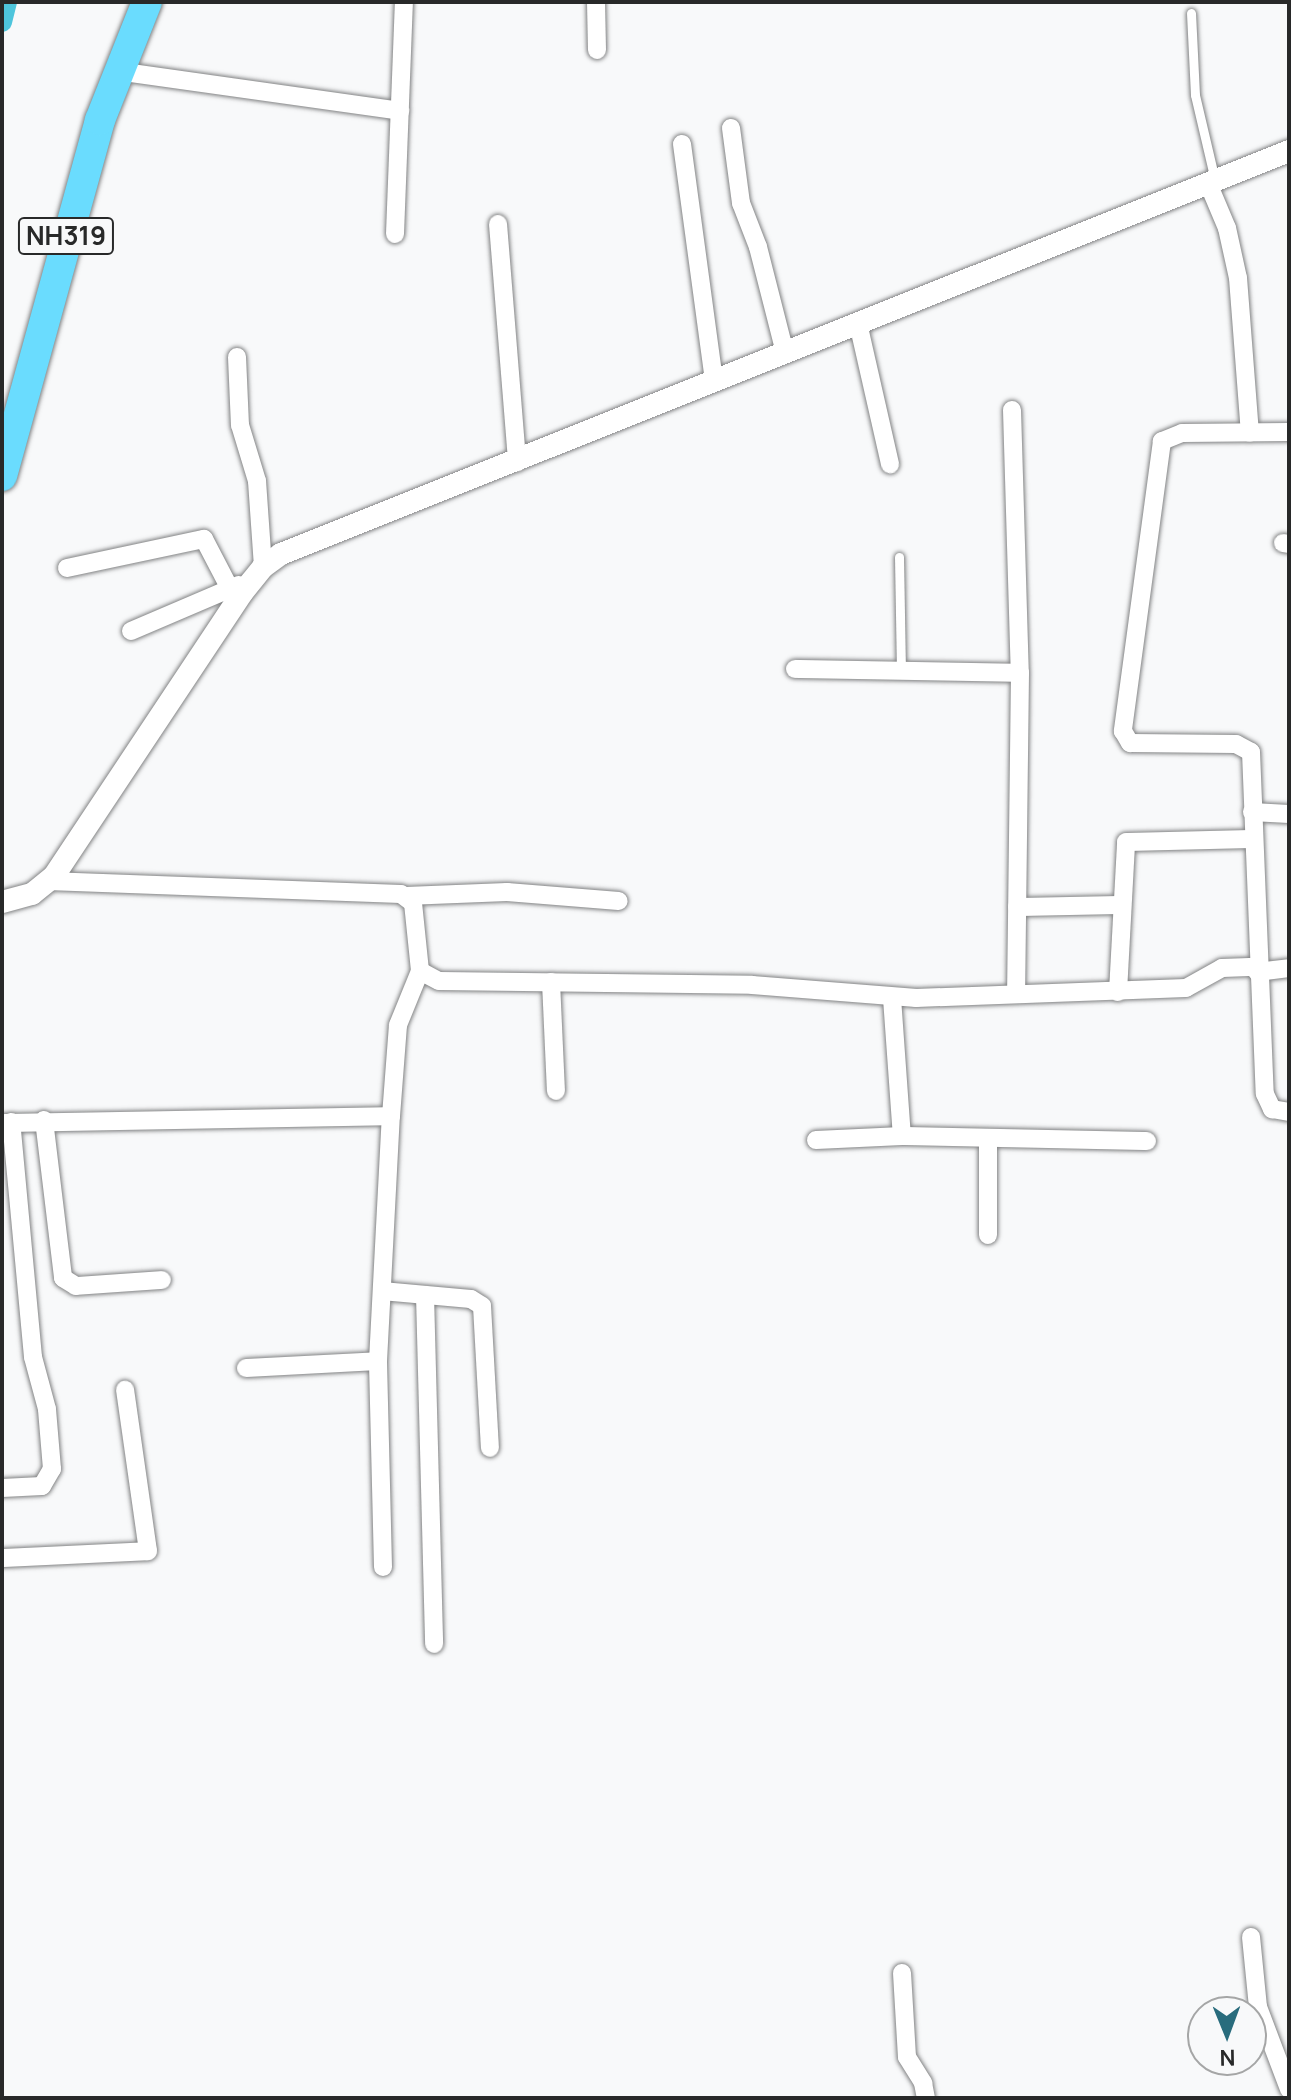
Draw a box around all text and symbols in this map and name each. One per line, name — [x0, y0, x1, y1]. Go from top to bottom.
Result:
road number: NH319 — [16, 214, 116, 258]
north arrow — [1187, 1996, 1267, 2076]
text: N — [1219, 2043, 1236, 2073]

